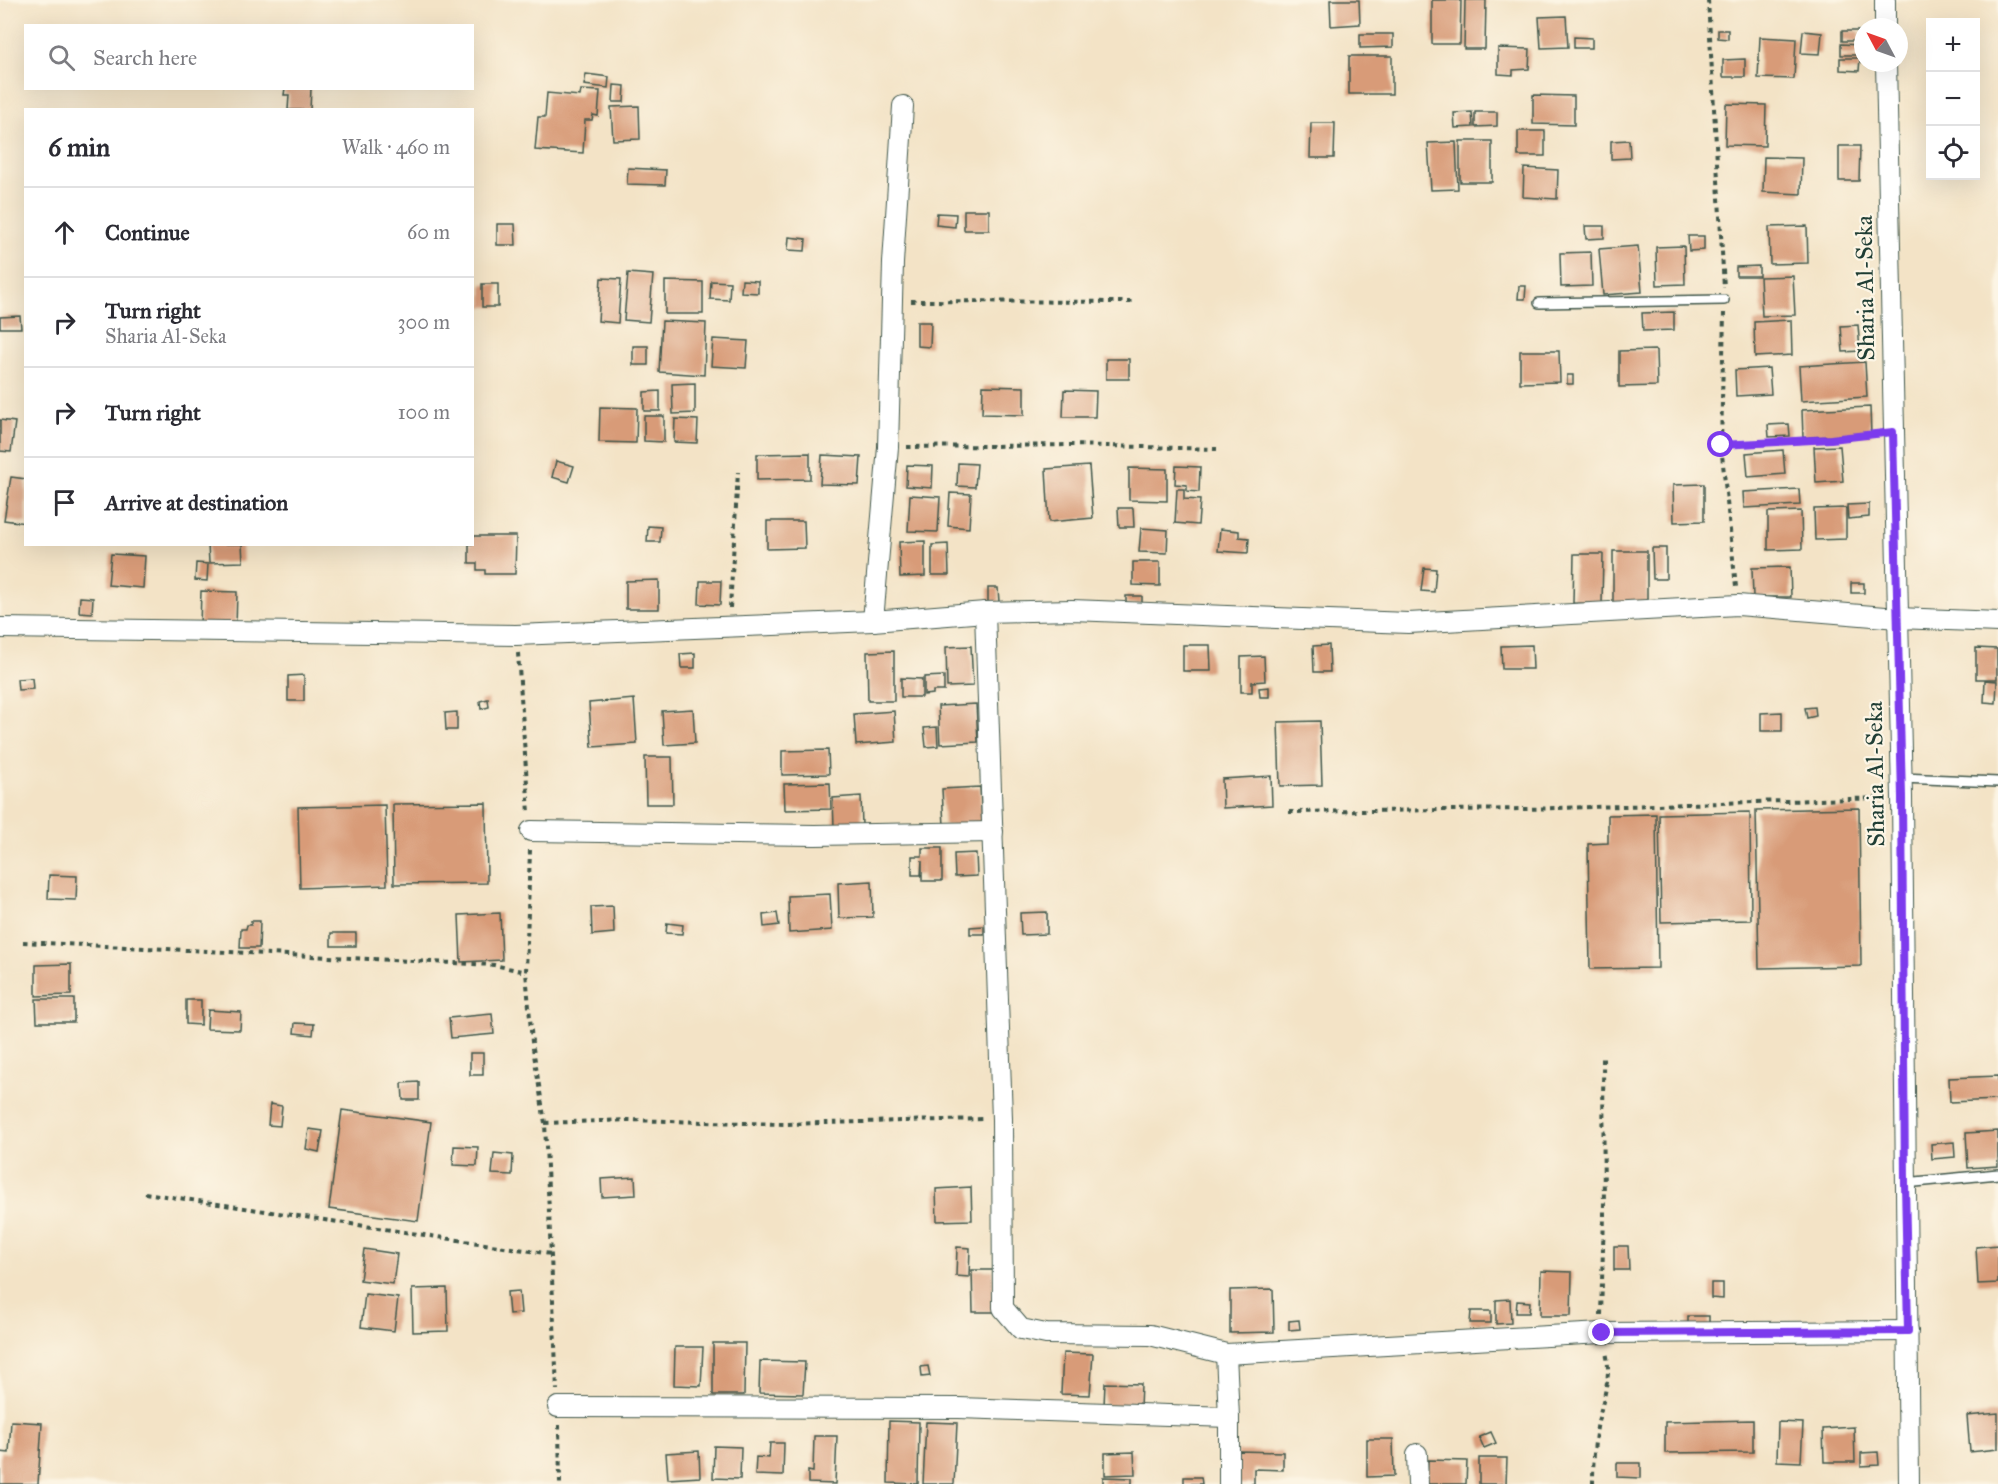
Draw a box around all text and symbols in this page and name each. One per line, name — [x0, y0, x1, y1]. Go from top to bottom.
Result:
north arrow — [1854, 18, 1908, 72]
map controls — [1926, 18, 1980, 180]
button: + — [1926, 18, 1980, 72]
search box — [24, 24, 474, 90]
icon: search — [45, 41, 78, 74]
text: Search here — [93, 44, 197, 71]
button: − — [1926, 72, 1980, 126]
button: locate — [1926, 126, 1980, 180]
text: 6 min — [48, 131, 110, 163]
text: Walk · 460 m — [342, 135, 450, 159]
street label: Sharia Al-Seka — [1849, 214, 1881, 361]
icon: ahead — [48, 216, 81, 249]
text: Continue — [105, 219, 190, 246]
text: 60 m — [407, 220, 450, 244]
text: Turn right — [105, 297, 201, 324]
icon: right — [48, 306, 81, 339]
text: 300 m — [398, 310, 450, 334]
text: Sharia Al-Seka — [105, 324, 226, 348]
icon: right — [48, 396, 81, 429]
text: Turn right — [105, 399, 201, 426]
text: 100 m — [398, 400, 450, 424]
route start — [1707, 431, 1733, 457]
icon: arrive — [48, 486, 81, 519]
text: Arrive at destination — [105, 489, 288, 516]
street label: Sharia Al-Seka — [1859, 700, 1891, 847]
route end — [1588, 1319, 1614, 1345]

